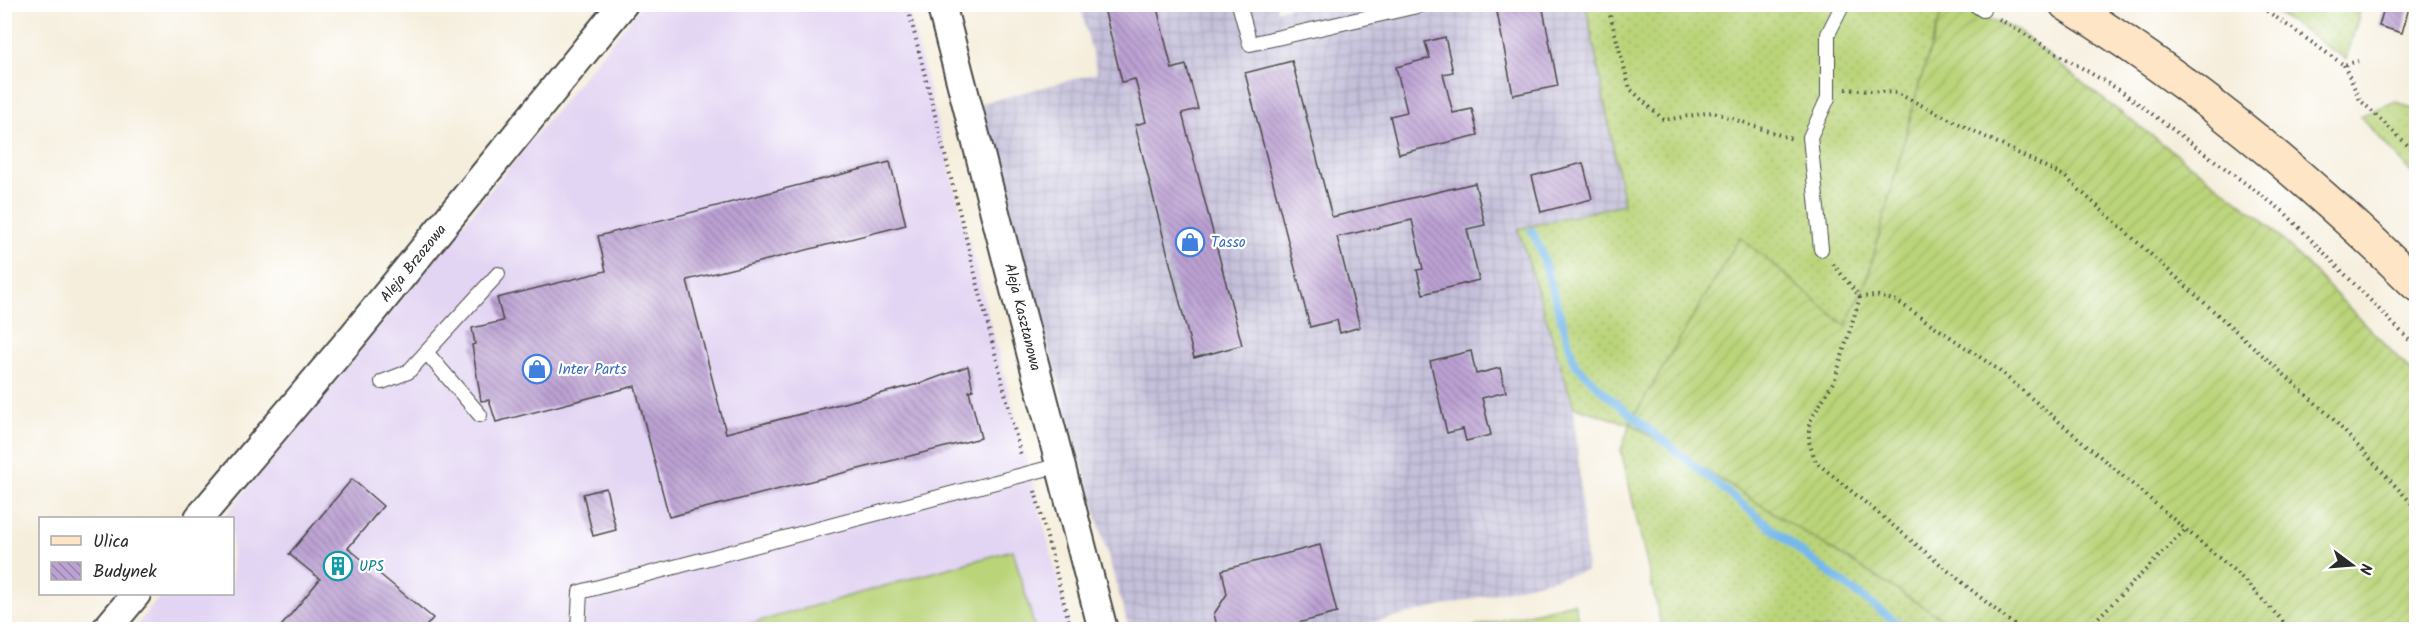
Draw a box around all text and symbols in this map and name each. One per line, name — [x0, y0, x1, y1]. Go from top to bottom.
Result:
street label: Aleja Brzozowa — [375, 219, 453, 308]
shop icon: Tasso — [1174, 226, 1206, 258]
place label: Tasso — [1211, 231, 1246, 255]
street label: Aleja Kasztanowa — [997, 261, 1047, 374]
shop icon: Inter Parts — [521, 353, 553, 385]
place label: Inter Parts — [558, 358, 627, 382]
legend — [39, 517, 234, 595]
text: Ulica — [93, 528, 129, 557]
north arrow — [2322, 535, 2382, 595]
building icon: UPS — [322, 550, 354, 582]
place label: UPS — [359, 555, 384, 579]
text: Budynek — [93, 558, 157, 587]
text: N — [2352, 560, 2378, 577]

